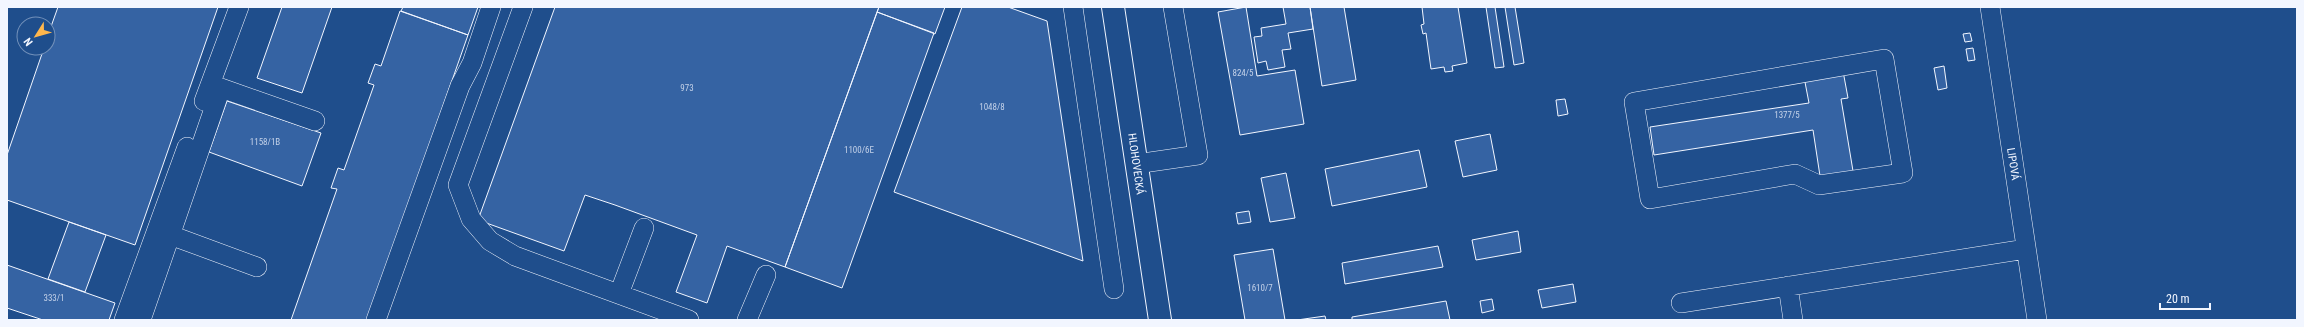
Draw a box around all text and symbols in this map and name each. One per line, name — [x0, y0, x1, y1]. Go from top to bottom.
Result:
north arrow — [16, 16, 56, 56]
text: N — [21, 35, 36, 48]
house number: 824/5 — [1232, 68, 1254, 78]
house number: 973 — [680, 83, 694, 93]
house number: 1048/8 — [979, 102, 1005, 112]
house number: 1377/5 — [1774, 110, 1800, 120]
street label: HLOHOVECKÁ — [1125, 132, 1147, 196]
house number: 1158/1B — [250, 137, 280, 147]
house number: 1100/6E — [844, 145, 875, 155]
street label: LIPOVÁ — [2004, 147, 2022, 182]
house number: 1610/7 — [1247, 283, 1273, 293]
scale bar — [2160, 285, 2210, 311]
text: 20 m — [2166, 292, 2190, 306]
house number: 333/1 — [43, 293, 65, 303]

